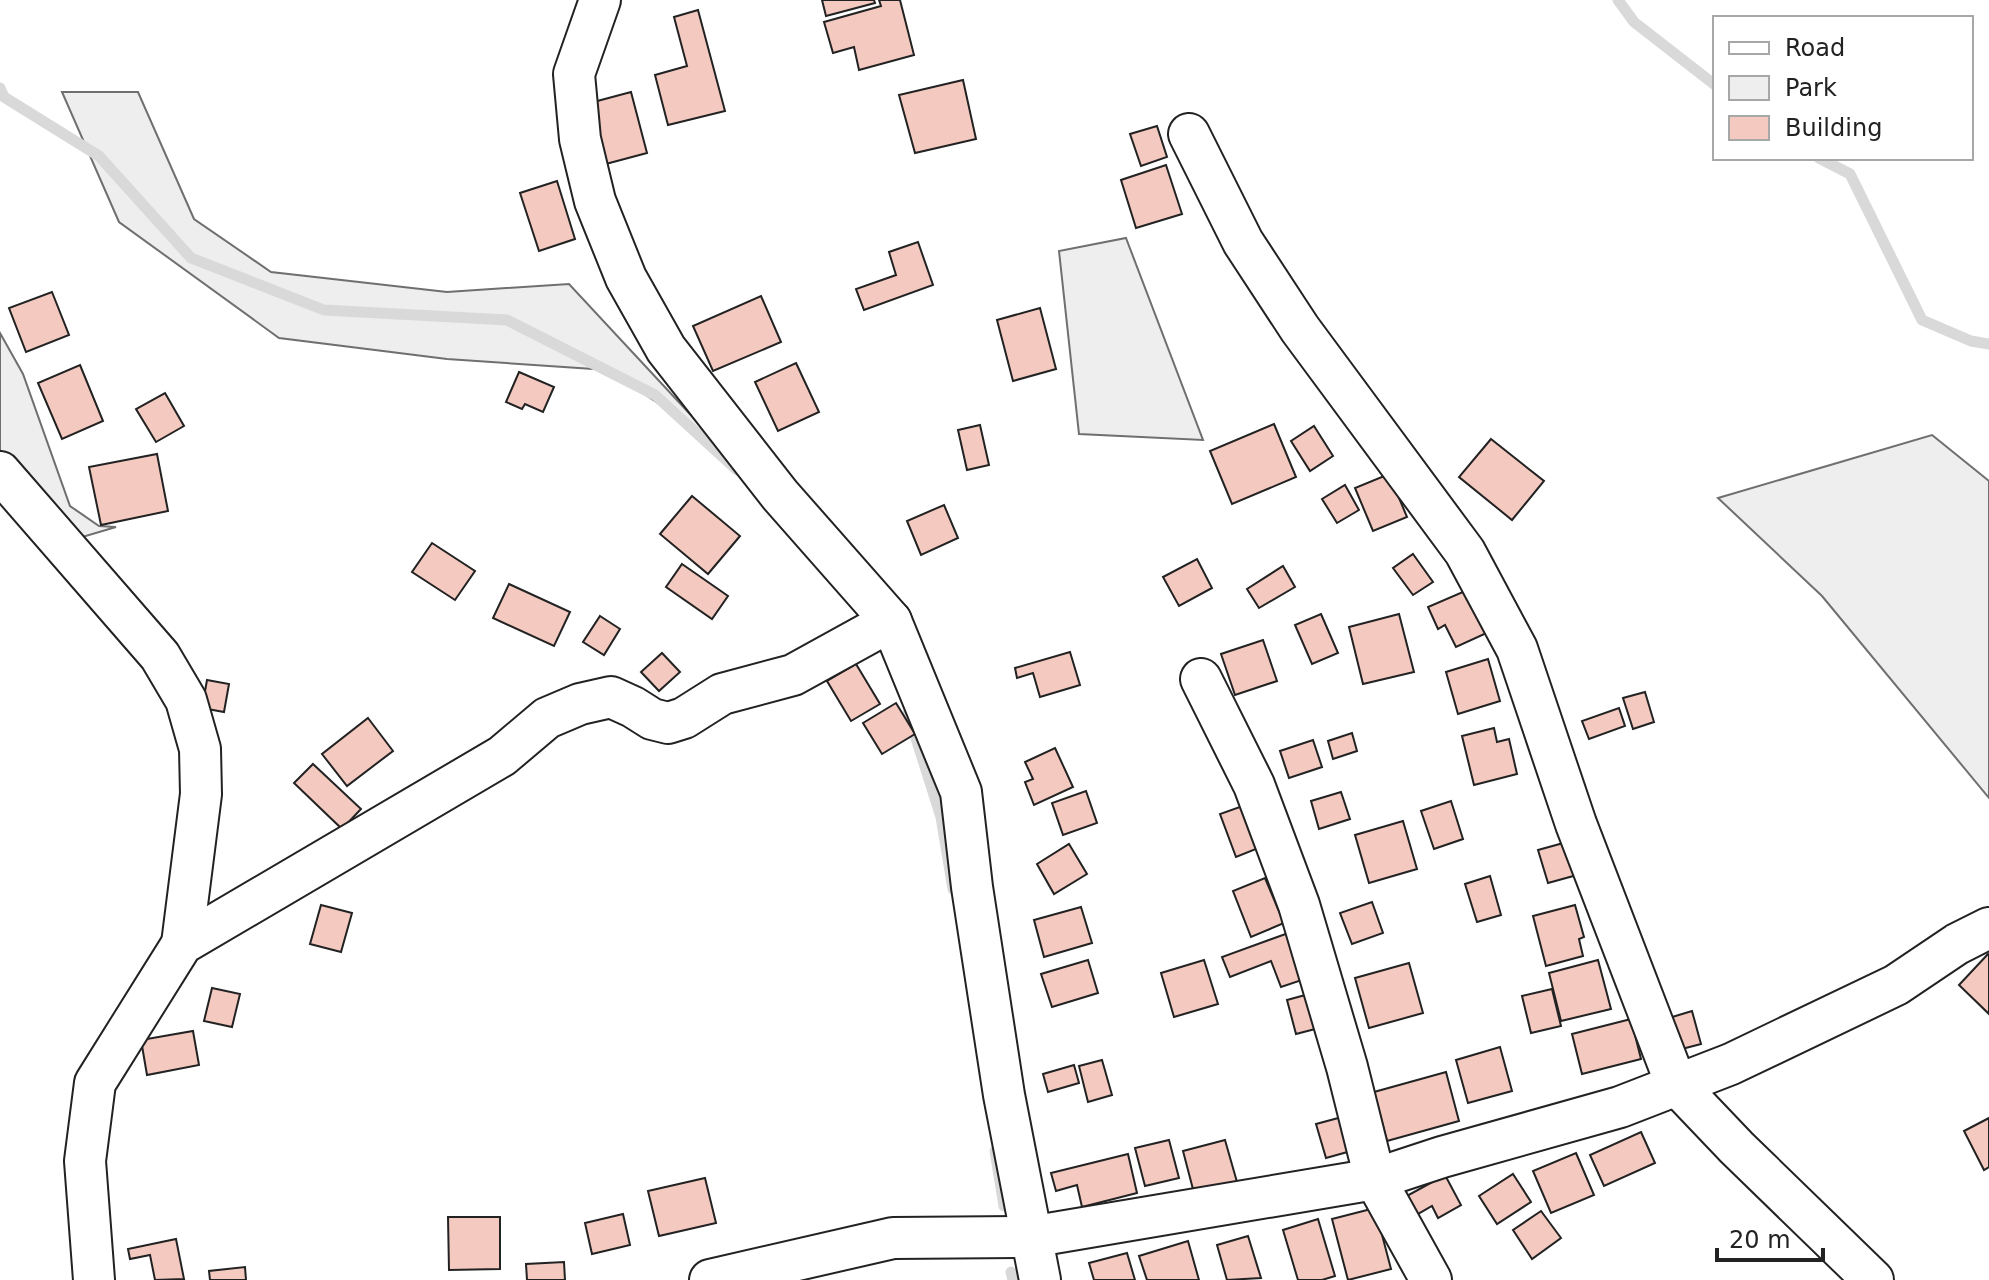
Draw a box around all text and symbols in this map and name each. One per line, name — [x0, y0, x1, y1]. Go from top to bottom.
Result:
legend — [1713, 16, 1973, 160]
text: Road — [1785, 34, 1845, 62]
text: Park — [1785, 74, 1837, 102]
text: Building — [1785, 114, 1882, 142]
scale bar — [1717, 1212, 1823, 1262]
text: 20 m — [1729, 1226, 1791, 1254]

